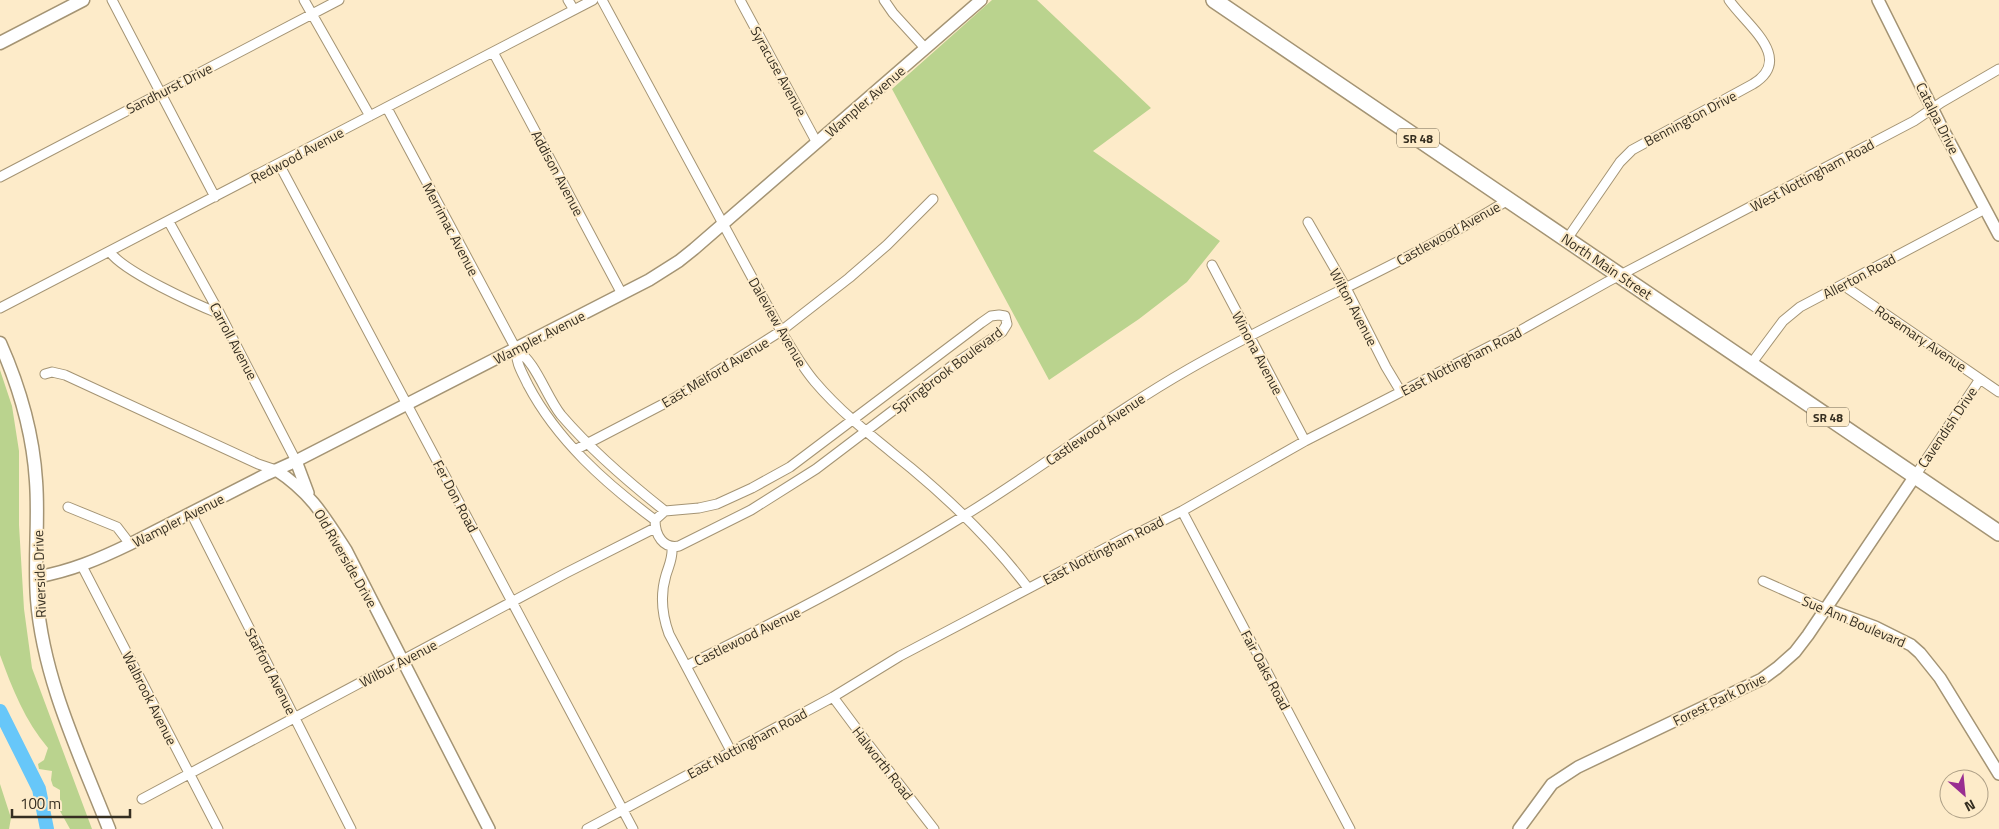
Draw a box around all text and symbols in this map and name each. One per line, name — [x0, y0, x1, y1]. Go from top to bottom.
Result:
street label: Syracuse Avenue — [746, 22, 812, 120]
street label: Sandhurst Drive — [122, 57, 216, 119]
street label: Wampler Avenue — [820, 60, 910, 142]
street label: Catalpa Drive — [1911, 79, 1965, 157]
street label: Bennington Drive — [1640, 85, 1740, 151]
street label: Redwood Avenue — [247, 122, 347, 188]
street label: Addison Avenue — [527, 126, 589, 220]
road number: SR 48 — [1397, 128, 1439, 148]
street label: West Nottingham Road — [1746, 133, 1878, 217]
street label: Merrimac Avenue — [417, 179, 485, 279]
street label: Castlewood Avenue — [1392, 196, 1504, 270]
street label: North Main Street — [1557, 228, 1657, 304]
street label: Allerton Road — [1819, 248, 1899, 304]
street label: Wilton Avenue — [1325, 264, 1383, 350]
street label: Daleview Avenue — [744, 273, 812, 371]
street label: Carroll Avenue — [205, 299, 263, 383]
street label: Rosemary Avenue — [1871, 299, 1971, 377]
street label: Wampler Avenue — [490, 305, 588, 369]
street label: Winona Avenue — [1227, 308, 1289, 398]
street label: Springbrook Boulevard — [887, 321, 1007, 419]
street label: East Nottingham Road — [1397, 321, 1525, 401]
street label: East Melford Avenue — [657, 332, 773, 412]
street label: Cavendish Drive — [1912, 382, 1982, 472]
street label: Castlewood Avenue — [1041, 388, 1149, 470]
road number: SR 48 — [1807, 408, 1849, 427]
street label: Fer Don Road — [428, 456, 484, 536]
street label: Wampler Avenue — [129, 488, 227, 552]
street label: Old Riverside Drive — [309, 505, 383, 611]
street label: East Nottingham Road — [1039, 510, 1167, 590]
street label: Riverside Drive — [27, 530, 51, 618]
street label: Sue Ann Boulevard — [1799, 590, 1909, 652]
street label: Castlewood Avenue — [690, 601, 804, 671]
street label: Stafford Avenue — [240, 624, 302, 718]
street label: Fair Oaks Road — [1236, 626, 1296, 714]
street label: Wilbur Avenue — [355, 634, 441, 692]
street label: Walbrook Avenue — [117, 647, 183, 749]
street label: Forest Park Drive — [1669, 667, 1769, 731]
street label: East Nottingham Road — [683, 702, 811, 784]
street label: Halworth Road — [848, 722, 918, 804]
north arrow — [1939, 769, 1989, 819]
scale bar — [12, 786, 130, 818]
text: 100 m — [20, 792, 61, 815]
text: N — [1961, 794, 1979, 818]

